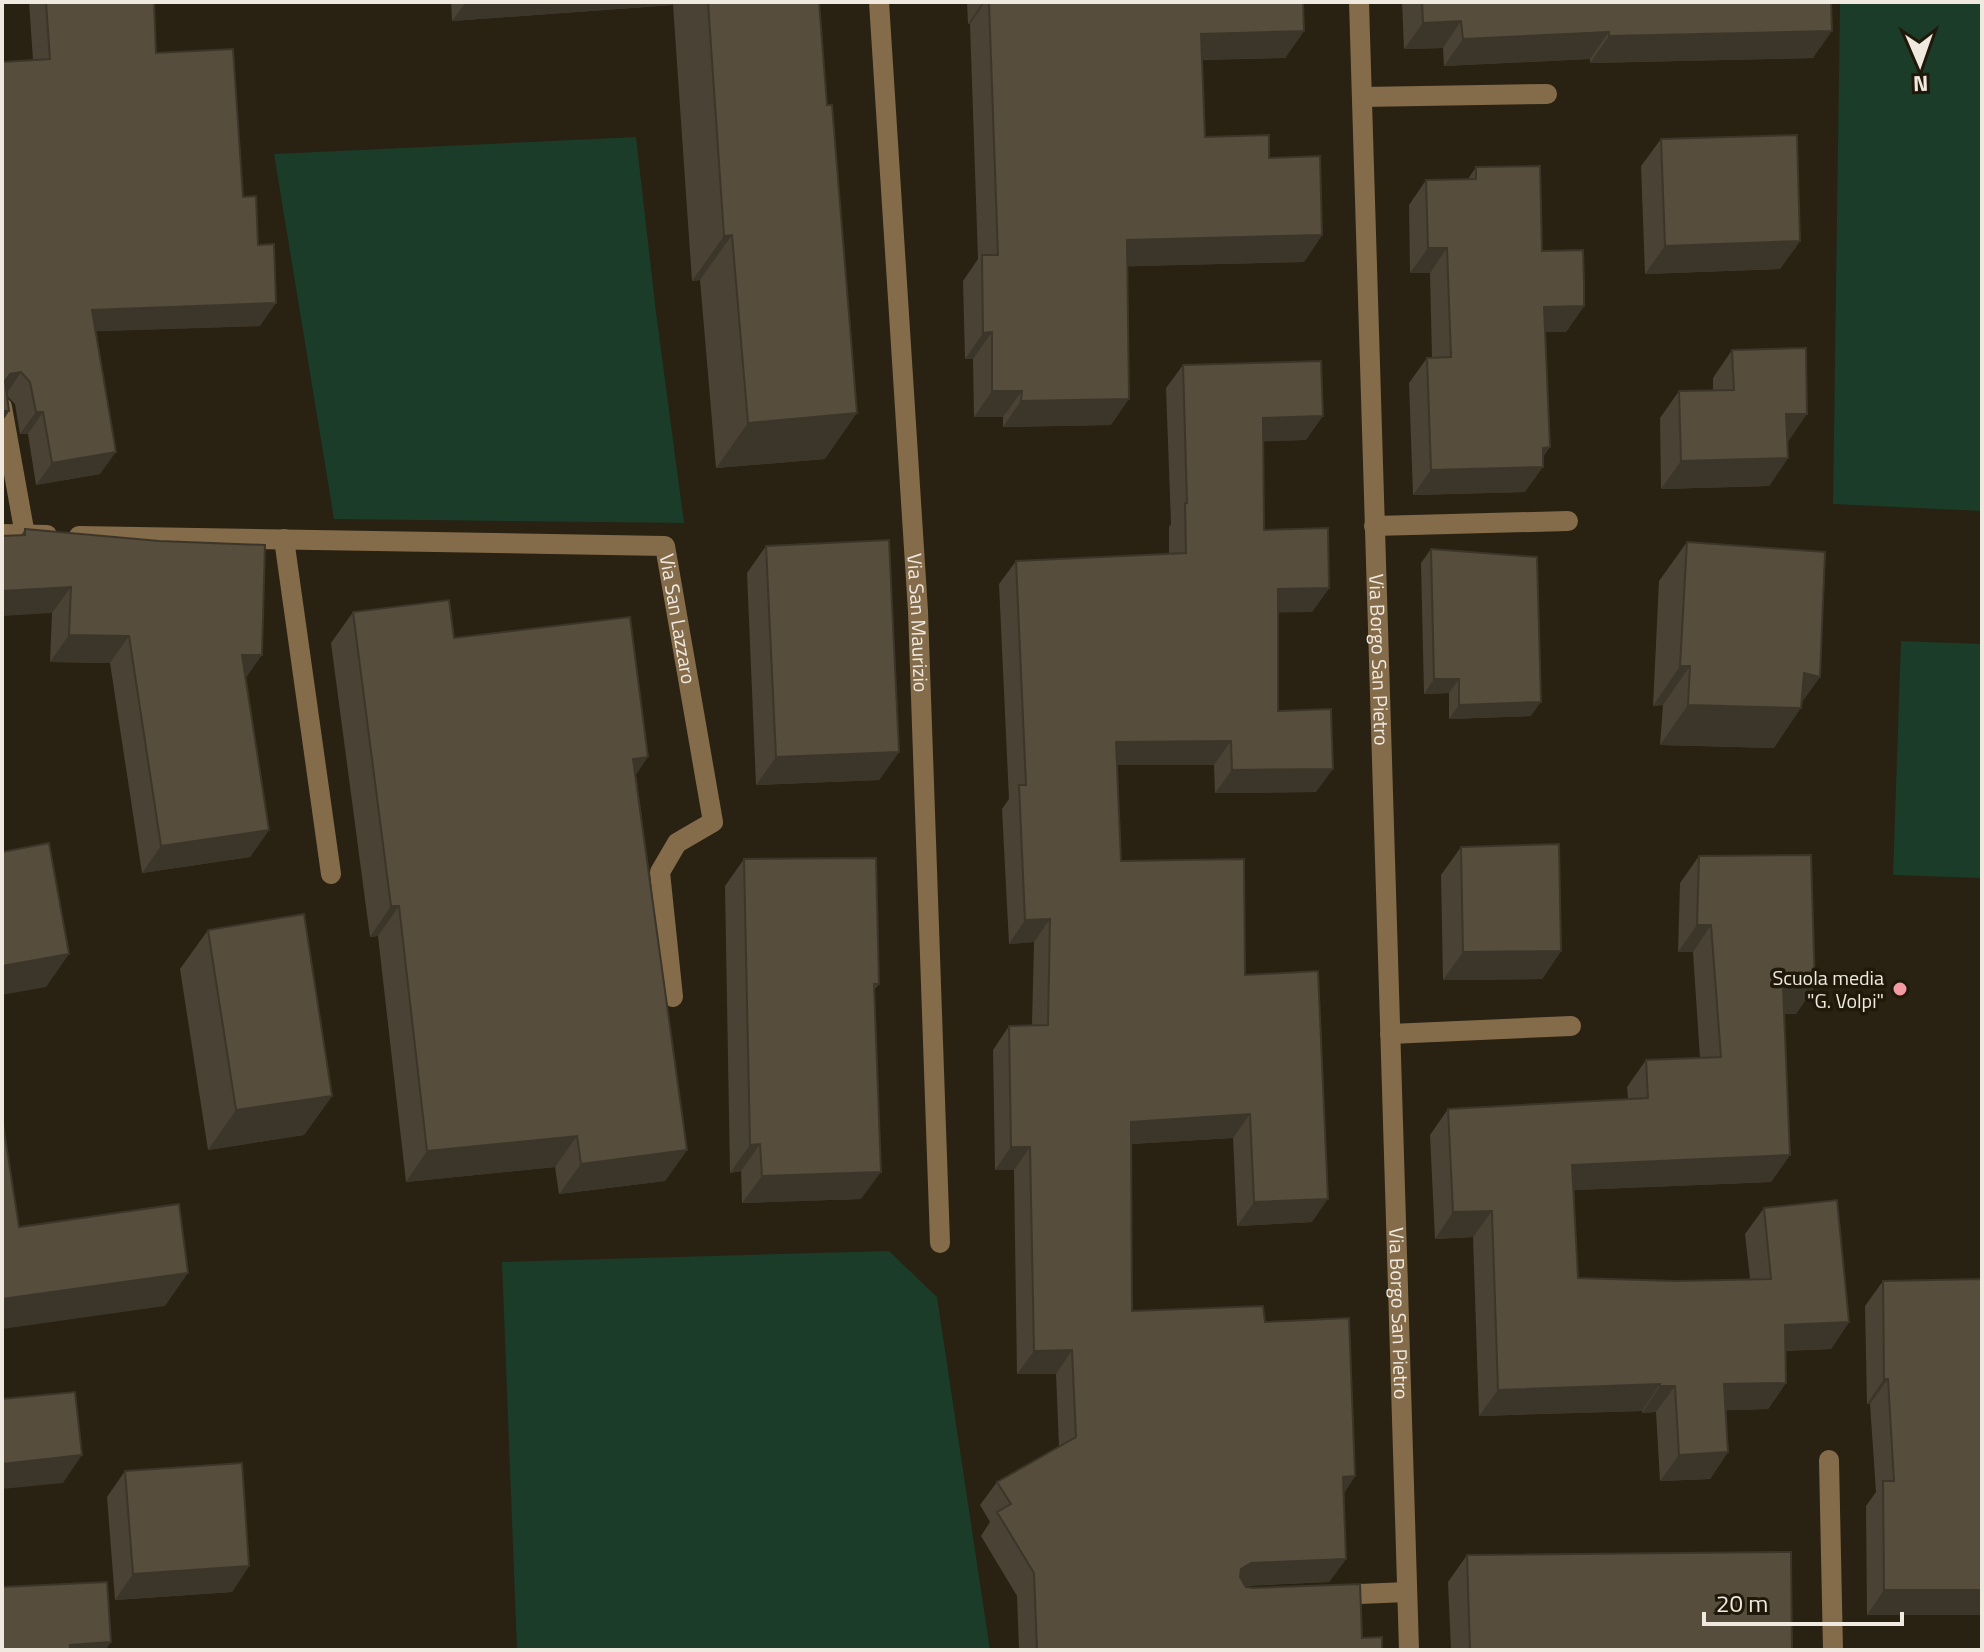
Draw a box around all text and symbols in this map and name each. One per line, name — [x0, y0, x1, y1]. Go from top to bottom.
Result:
north arrow — [1880, 24, 1960, 104]
text: N — [1912, 67, 1929, 101]
street label: Via San Lazzaro — [652, 551, 705, 686]
street label: Via San Maurizio — [899, 552, 937, 693]
street label: Via Borgo San Pietro — [1361, 573, 1398, 746]
place label: Scuola media "G. Volpi" — [1772, 962, 1884, 1016]
marker: Scuola media "G. Volpi" — [1891, 980, 1909, 998]
street label: Via Borgo San Pietro — [1381, 1227, 1417, 1400]
scale bar — [1704, 1576, 1902, 1626]
text: 20 m — [1716, 1585, 1768, 1621]

